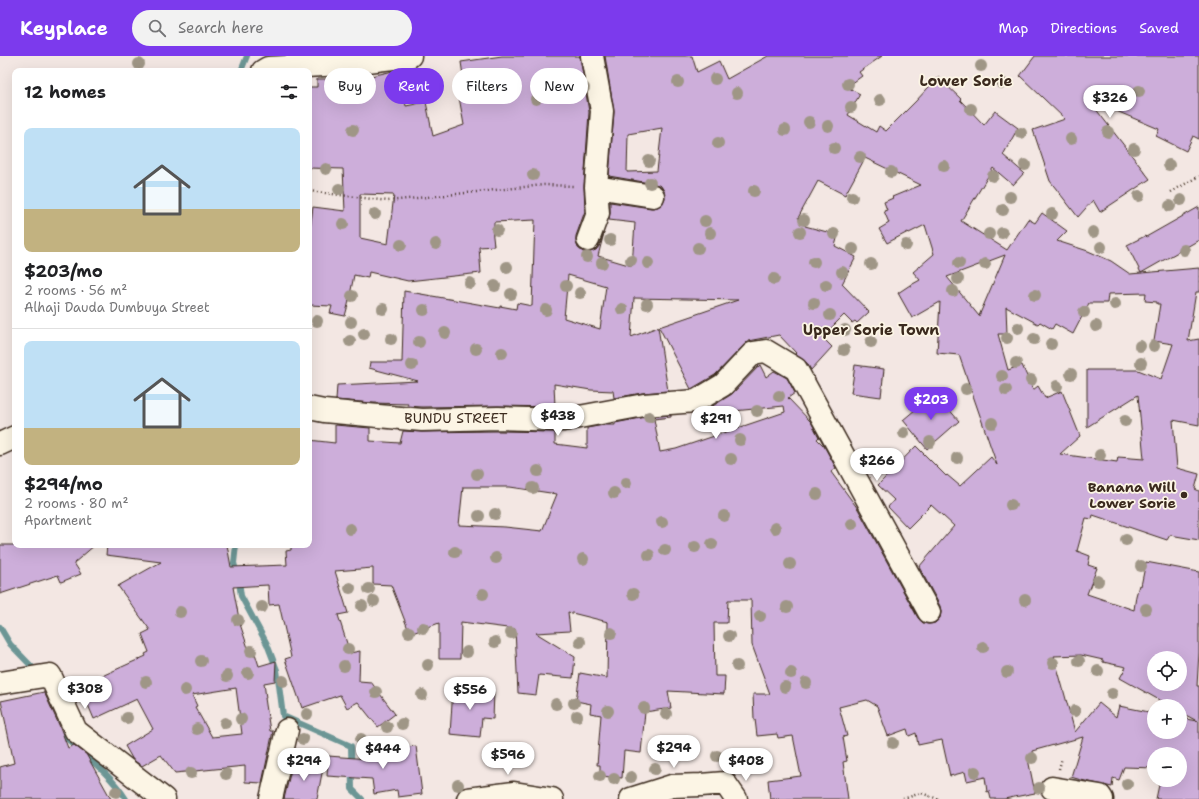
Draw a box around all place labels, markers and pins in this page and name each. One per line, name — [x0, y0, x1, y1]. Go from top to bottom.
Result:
pin: $326 — [1086, 85, 1134, 119]
pin: $203 — [907, 387, 955, 421]
pin: $438 — [534, 403, 582, 437]
pin: $291 — [692, 406, 740, 440]
pin: $266 — [853, 448, 901, 482]
place label: Banana Will Lower Sorie — [1088, 478, 1176, 512]
marker: Banana Will Lower Sorie — [1179, 490, 1189, 500]
pin: $308 — [61, 676, 109, 710]
pin: $556 — [446, 677, 494, 711]
pin: $294 — [650, 735, 698, 769]
pin: $444 — [359, 736, 407, 770]
pin: $596 — [484, 742, 532, 776]
pin: $294 — [280, 748, 328, 782]
pin: $408 — [722, 748, 770, 782]

